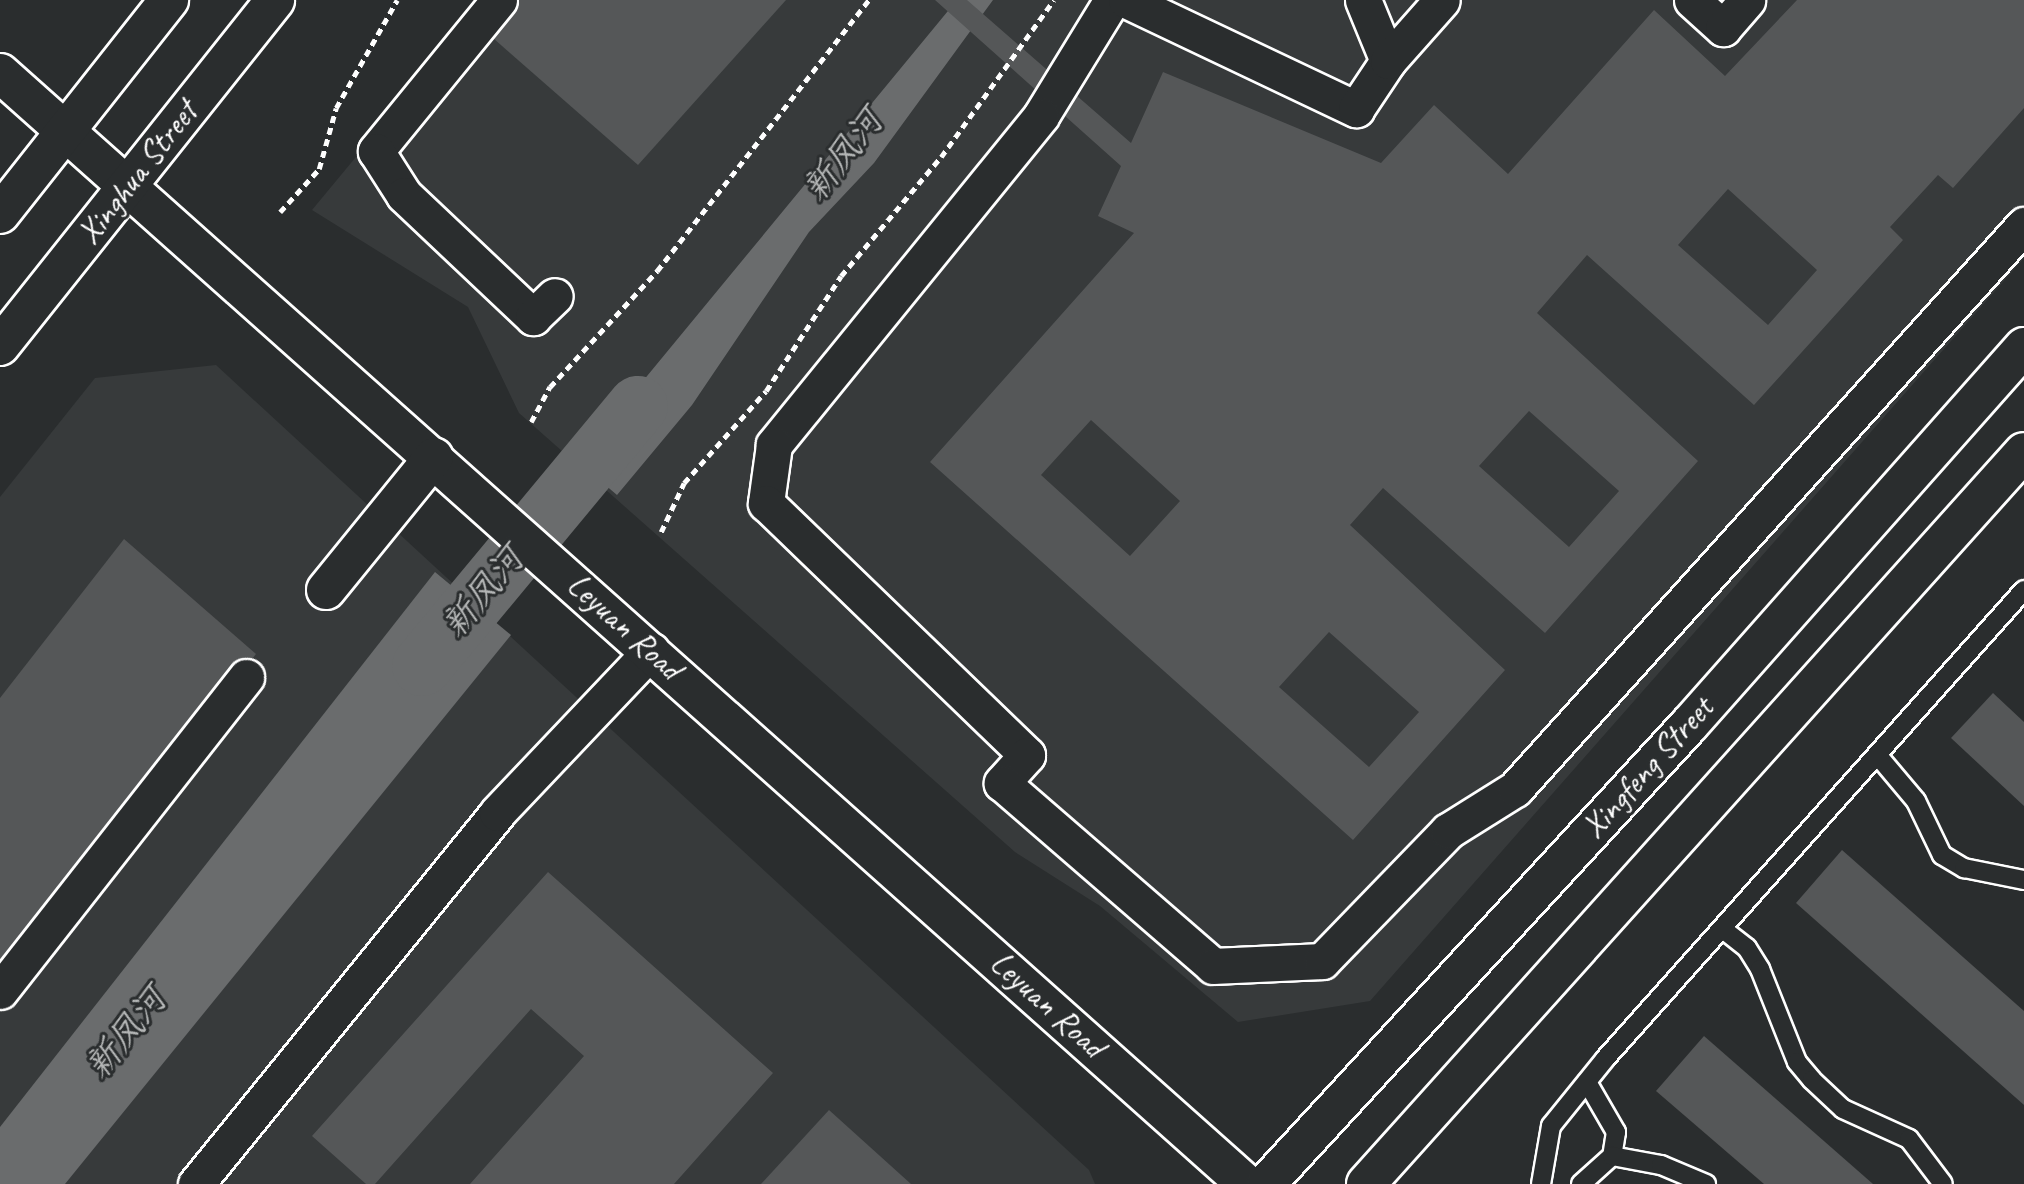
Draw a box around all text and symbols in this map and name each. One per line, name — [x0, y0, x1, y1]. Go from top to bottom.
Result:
street label: Xinghua Street — [70, 93, 206, 253]
water label: 新凤河 — [794, 101, 892, 209]
water label: 新凤河 — [433, 538, 533, 646]
street label: Leyuan Road — [559, 565, 689, 689]
street label: Xingfeng Street — [1574, 689, 1722, 847]
street label: Leyuan Road — [982, 943, 1112, 1067]
water label: 新凤河 — [77, 979, 175, 1087]

